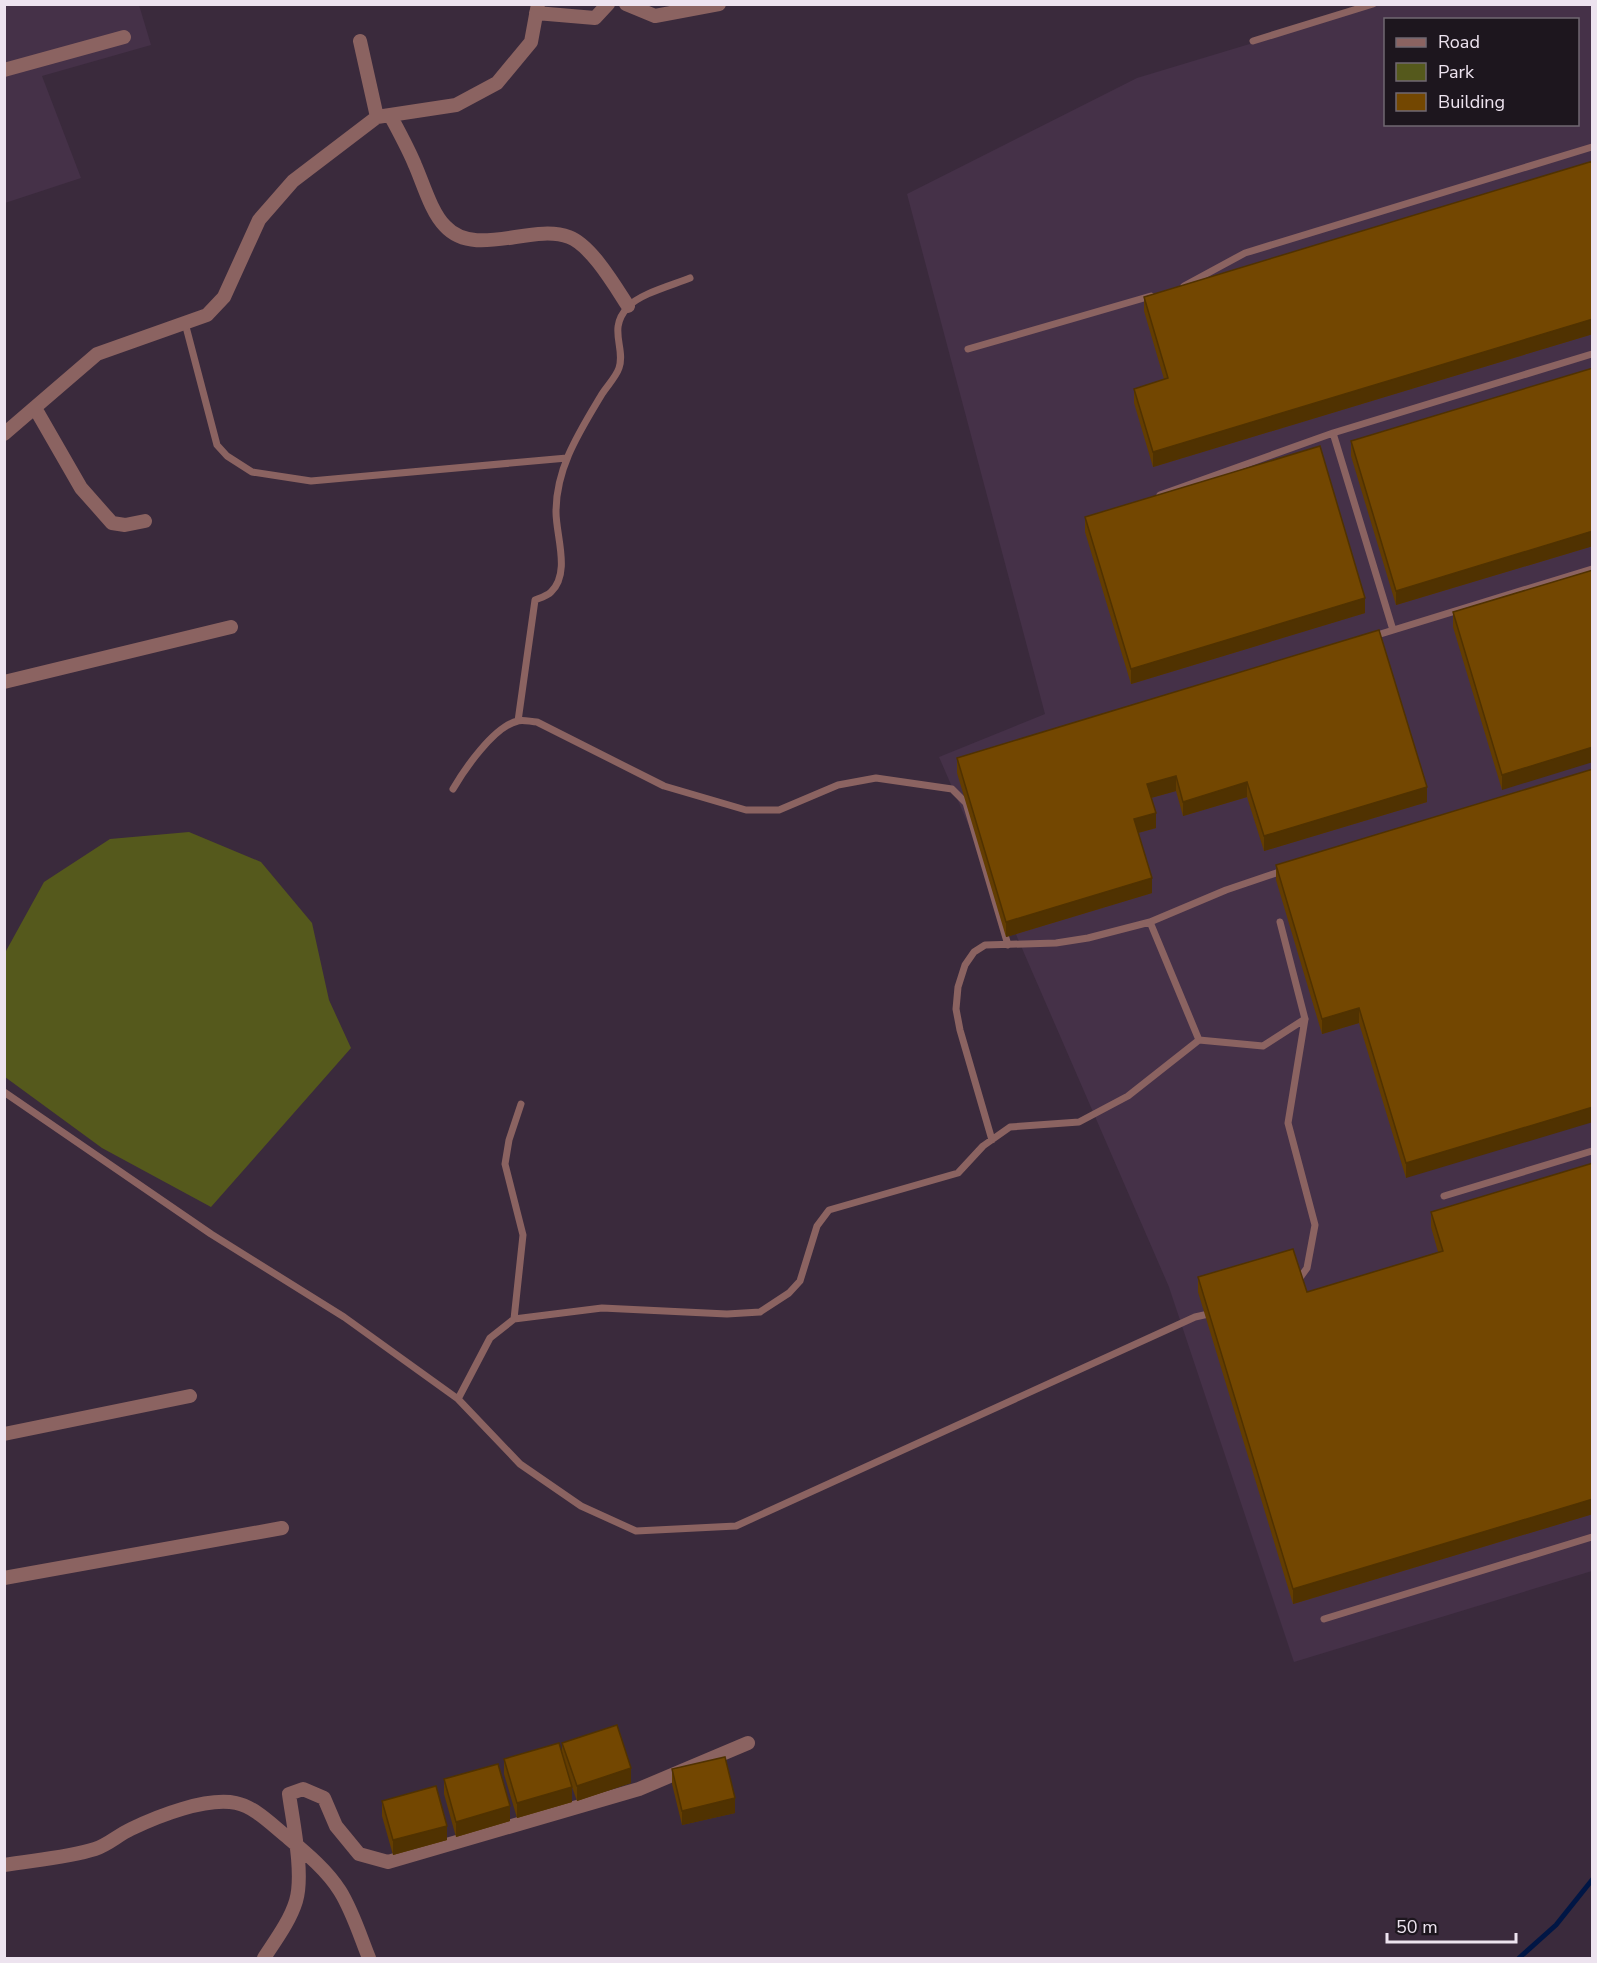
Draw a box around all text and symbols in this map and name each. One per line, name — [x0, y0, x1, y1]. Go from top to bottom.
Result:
legend — [1384, 18, 1579, 126]
text: Road — [1438, 30, 1480, 54]
text: Park — [1438, 60, 1475, 84]
text: Building — [1438, 90, 1505, 114]
scale bar — [1387, 1906, 1516, 1944]
text: 50 m — [1396, 1915, 1438, 1939]

